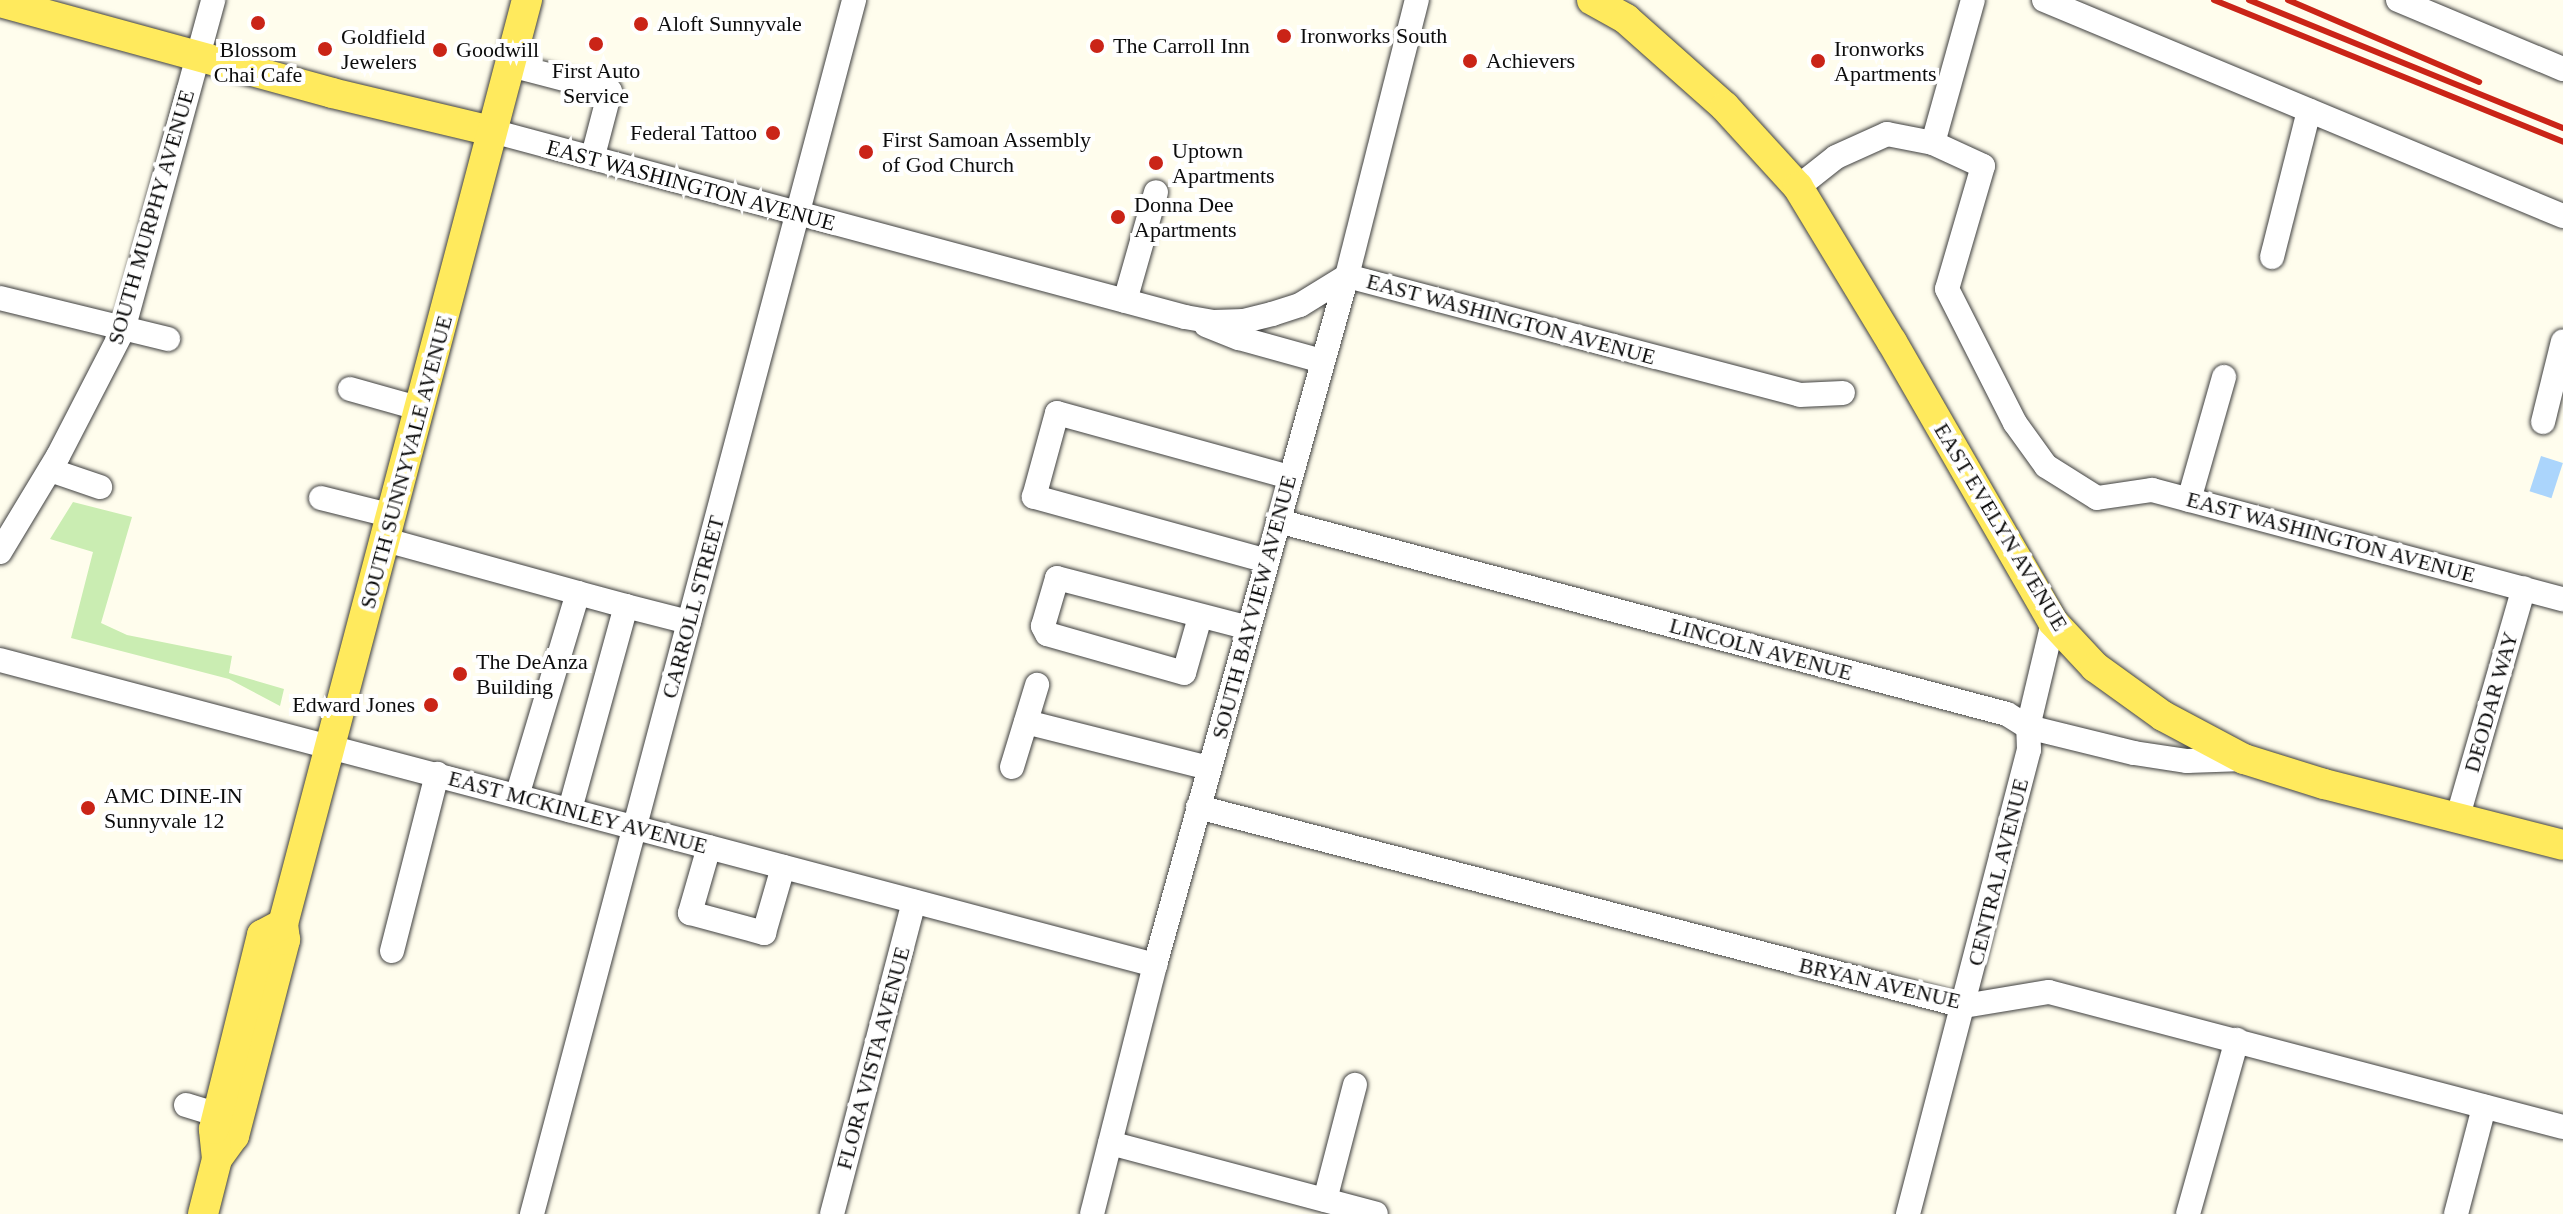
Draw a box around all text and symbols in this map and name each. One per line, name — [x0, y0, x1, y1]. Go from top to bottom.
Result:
place label: Aloft Sunnyvale — [657, 11, 802, 37]
marker: Blossom Chai Cafe — [249, 14, 267, 32]
marker: Aloft Sunnyvale — [632, 15, 650, 33]
place label: Goldfield Jewelers — [341, 23, 425, 74]
place label: Ironworks South — [1300, 23, 1447, 49]
marker: Ironworks South — [1275, 27, 1293, 45]
place label: The Carroll Inn — [1113, 33, 1250, 59]
marker: First Auto Service — [587, 35, 605, 53]
place label: Ironworks Apartments — [1834, 35, 1937, 86]
place label: Blossom Chai Cafe — [214, 36, 302, 88]
place label: Goodwill — [456, 37, 539, 63]
marker: The Carroll Inn — [1088, 37, 1106, 55]
marker: Goldfield Jewelers — [316, 40, 334, 58]
marker: Goodwill — [431, 41, 449, 59]
place label: Achievers — [1486, 48, 1575, 74]
marker: Achievers — [1461, 52, 1479, 70]
marker: Ironworks Apartments — [1809, 52, 1827, 70]
place label: First Auto Service — [551, 57, 641, 108]
street label: SOUTH MURPHY AVENUE — [102, 85, 200, 349]
place label: Federal Tattoo — [630, 120, 757, 146]
marker: Federal Tattoo — [764, 124, 782, 142]
place label: First Samoan Assembly of God Church — [882, 126, 1092, 178]
street label: EAST WASHINGTON AVENUE — [543, 133, 839, 237]
place label: Uptown Apartments — [1172, 137, 1275, 188]
marker: First Samoan Assembly of God Church — [857, 143, 875, 161]
marker: Uptown Apartments — [1147, 154, 1165, 172]
place label: Donna Dee Apartments — [1134, 191, 1237, 242]
marker: Donna Dee Apartments — [1109, 208, 1127, 226]
street label: EAST WASHINGTON AVENUE — [1363, 267, 1659, 371]
street label: SOUTH SUNNYVALE AVENUE — [354, 312, 458, 612]
street label: EAST EVELYN AVENUE — [1928, 418, 2074, 636]
street label: SOUTH BAYVIEW AVENUE — [1206, 471, 1302, 743]
street label: EAST WASHINGTON AVENUE — [2183, 485, 2479, 589]
street label: CARROLL STREET — [656, 512, 730, 702]
street label: LINCOLN AVENUE — [1666, 612, 1856, 686]
street label: DEODAR WAY — [2458, 629, 2524, 775]
place label: The DeAnza Building — [476, 648, 588, 700]
marker: The DeAnza Building — [451, 665, 469, 683]
place label: Edward Jones — [292, 692, 415, 718]
marker: Edward Jones — [422, 696, 440, 714]
street label: EAST MCKINLEY AVENUE — [444, 764, 712, 860]
street label: CENTRAL AVENUE — [1962, 774, 2034, 970]
place label: AMC DINE-IN Sunnyvale 12 — [104, 782, 243, 834]
marker: AMC DINE-IN Sunnyvale 12 — [79, 799, 97, 817]
street label: FLORA VISTA AVENUE — [830, 942, 916, 1174]
street label: BRYAN AVENUE — [1796, 951, 1964, 1015]

